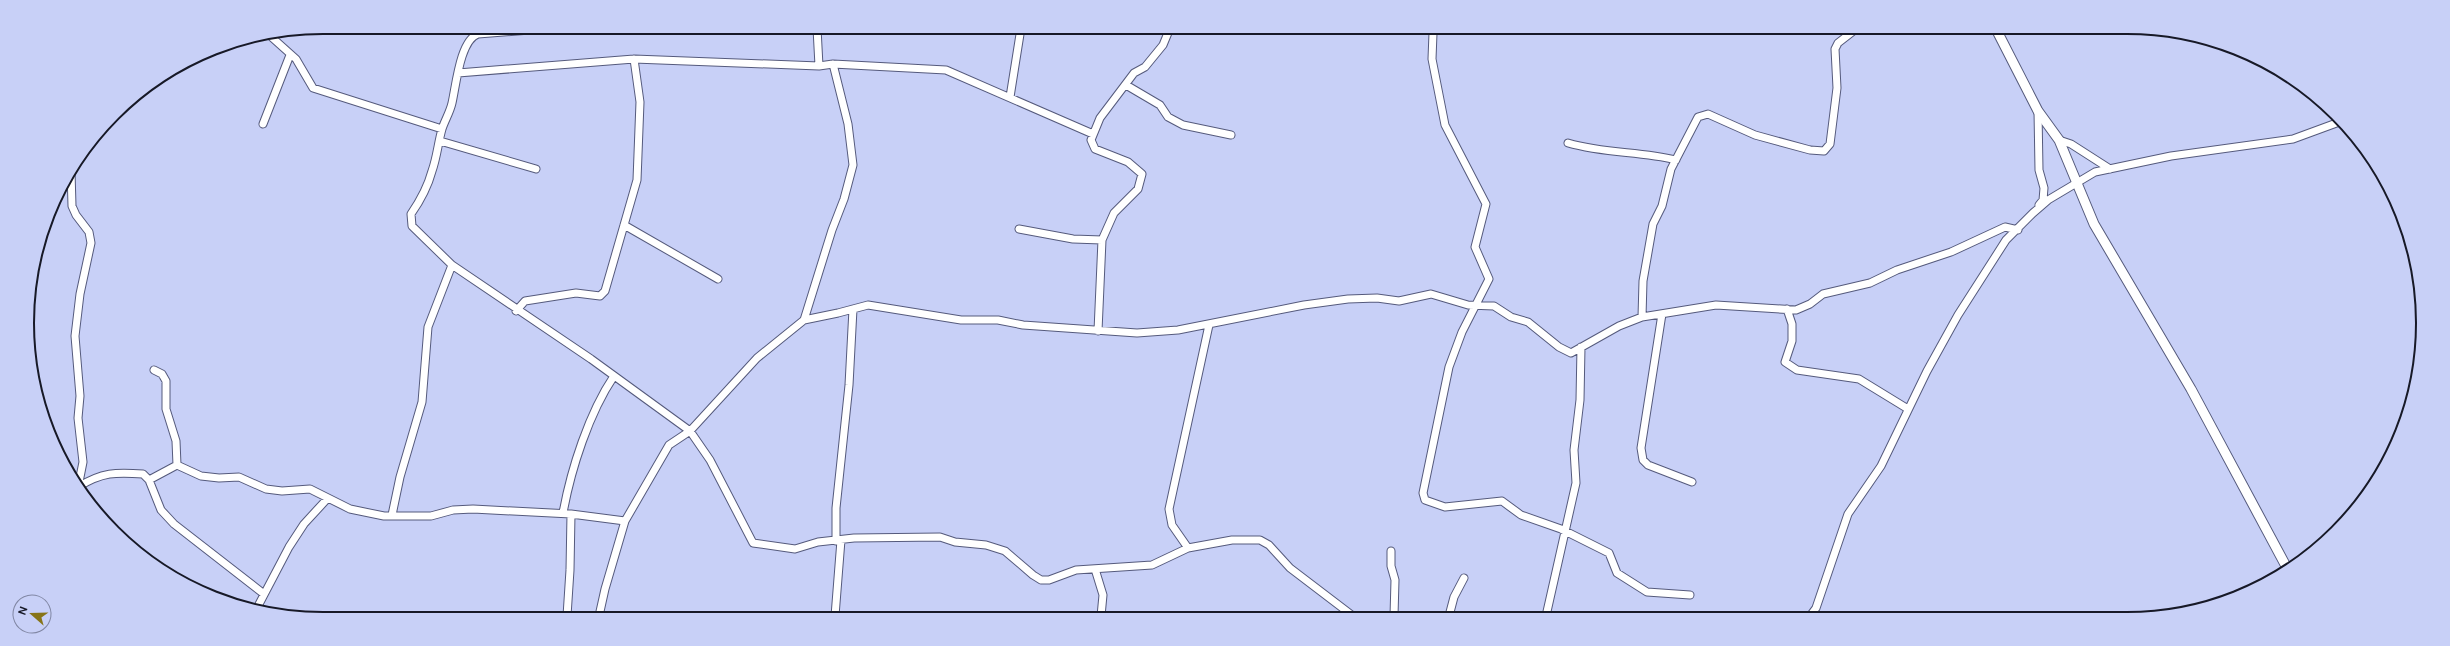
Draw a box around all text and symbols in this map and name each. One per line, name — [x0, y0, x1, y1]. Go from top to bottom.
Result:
north arrow — [12, 594, 52, 634]
text: N — [15, 604, 31, 617]

